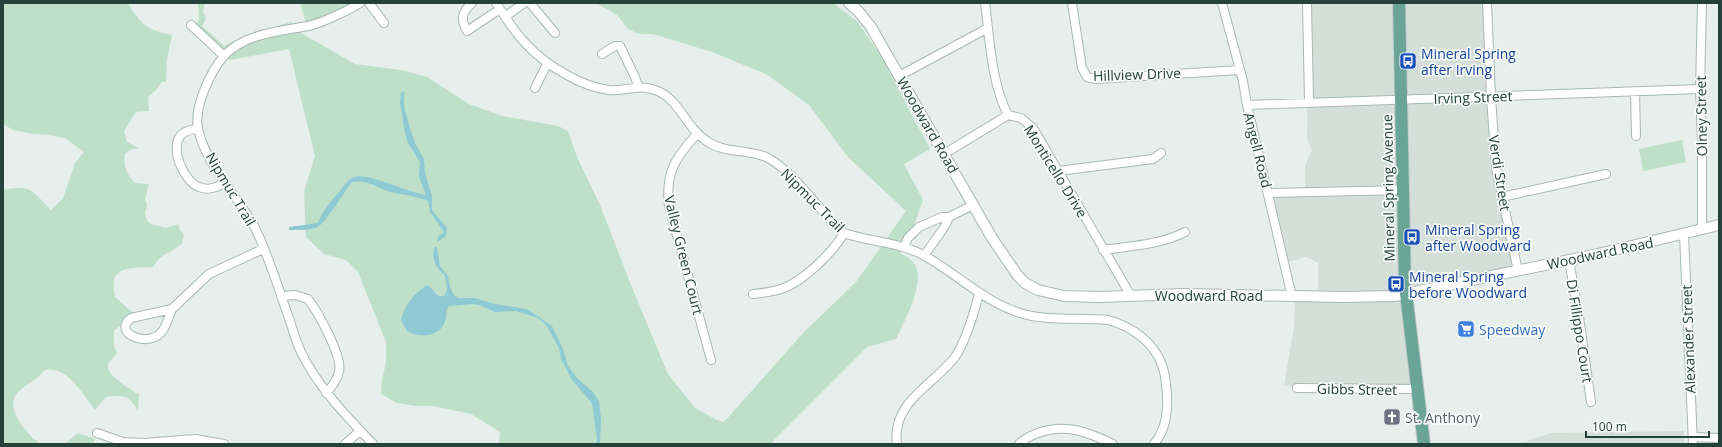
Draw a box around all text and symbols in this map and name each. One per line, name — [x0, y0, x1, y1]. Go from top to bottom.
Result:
place label: Mineral Spring after Irving — [1421, 44, 1516, 79]
bus stop icon: Mineral Spring after Irving — [1398, 51, 1418, 71]
street label: Hillview Drive — [1093, 63, 1181, 85]
street label: Woodward Road — [893, 73, 963, 177]
street label: Olney Street — [1691, 76, 1711, 156]
street label: Irving Street — [1433, 86, 1513, 108]
street label: Angell Road — [1239, 110, 1277, 190]
street label: Mineral Spring Avenue — [1377, 114, 1399, 262]
street label: Monticello Drive — [1020, 121, 1092, 221]
street label: Verdi Street — [1485, 134, 1515, 212]
street label: Nipmuc Trail — [202, 149, 260, 229]
street label: Nipmuc Trail — [777, 164, 849, 236]
street label: Valley Green Court — [660, 193, 708, 317]
place label: Mineral Spring after Woodward — [1425, 220, 1531, 255]
bus stop icon: Mineral Spring after Woodward — [1402, 227, 1422, 247]
street label: Woodward Road — [1545, 232, 1655, 274]
place label: Mineral Spring before Woodward — [1409, 267, 1527, 302]
bus stop icon: Mineral Spring before Woodward — [1386, 274, 1406, 294]
street label: Di Fillippo Court — [1562, 278, 1598, 384]
street label: Alexander Street — [1677, 284, 1699, 394]
street label: Woodward Road — [1155, 286, 1263, 305]
supermarket icon: Speedway — [1456, 319, 1476, 339]
place label: Speedway — [1479, 320, 1546, 339]
street label: Gibbs Street — [1317, 379, 1397, 399]
church icon: St. Anthony — [1382, 407, 1402, 427]
place label: St. Anthony — [1405, 408, 1481, 427]
scale bar — [1586, 413, 1709, 439]
text: 100 m — [1592, 418, 1627, 435]

